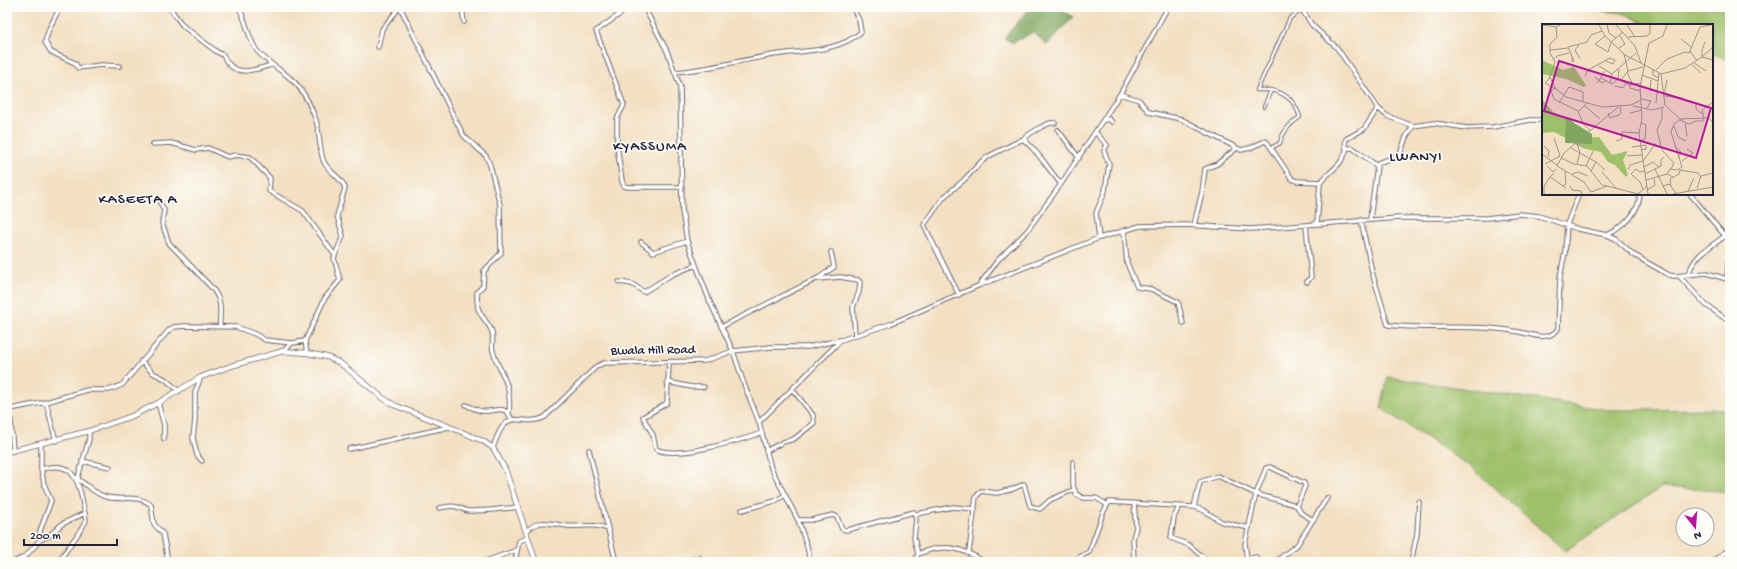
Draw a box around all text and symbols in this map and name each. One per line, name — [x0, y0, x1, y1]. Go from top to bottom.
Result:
inset map — [1542, 24, 1713, 195]
district label: KYASSUMA — [613, 138, 687, 156]
district label: LWANYI — [1389, 148, 1443, 166]
district label: KASEETA A — [99, 191, 178, 209]
street label: Bwala Hill Road — [610, 343, 697, 359]
north arrow — [1675, 507, 1715, 547]
scale bar — [24, 521, 117, 547]
text: N — [1692, 528, 1703, 541]
text: 200 m — [30, 530, 61, 544]

